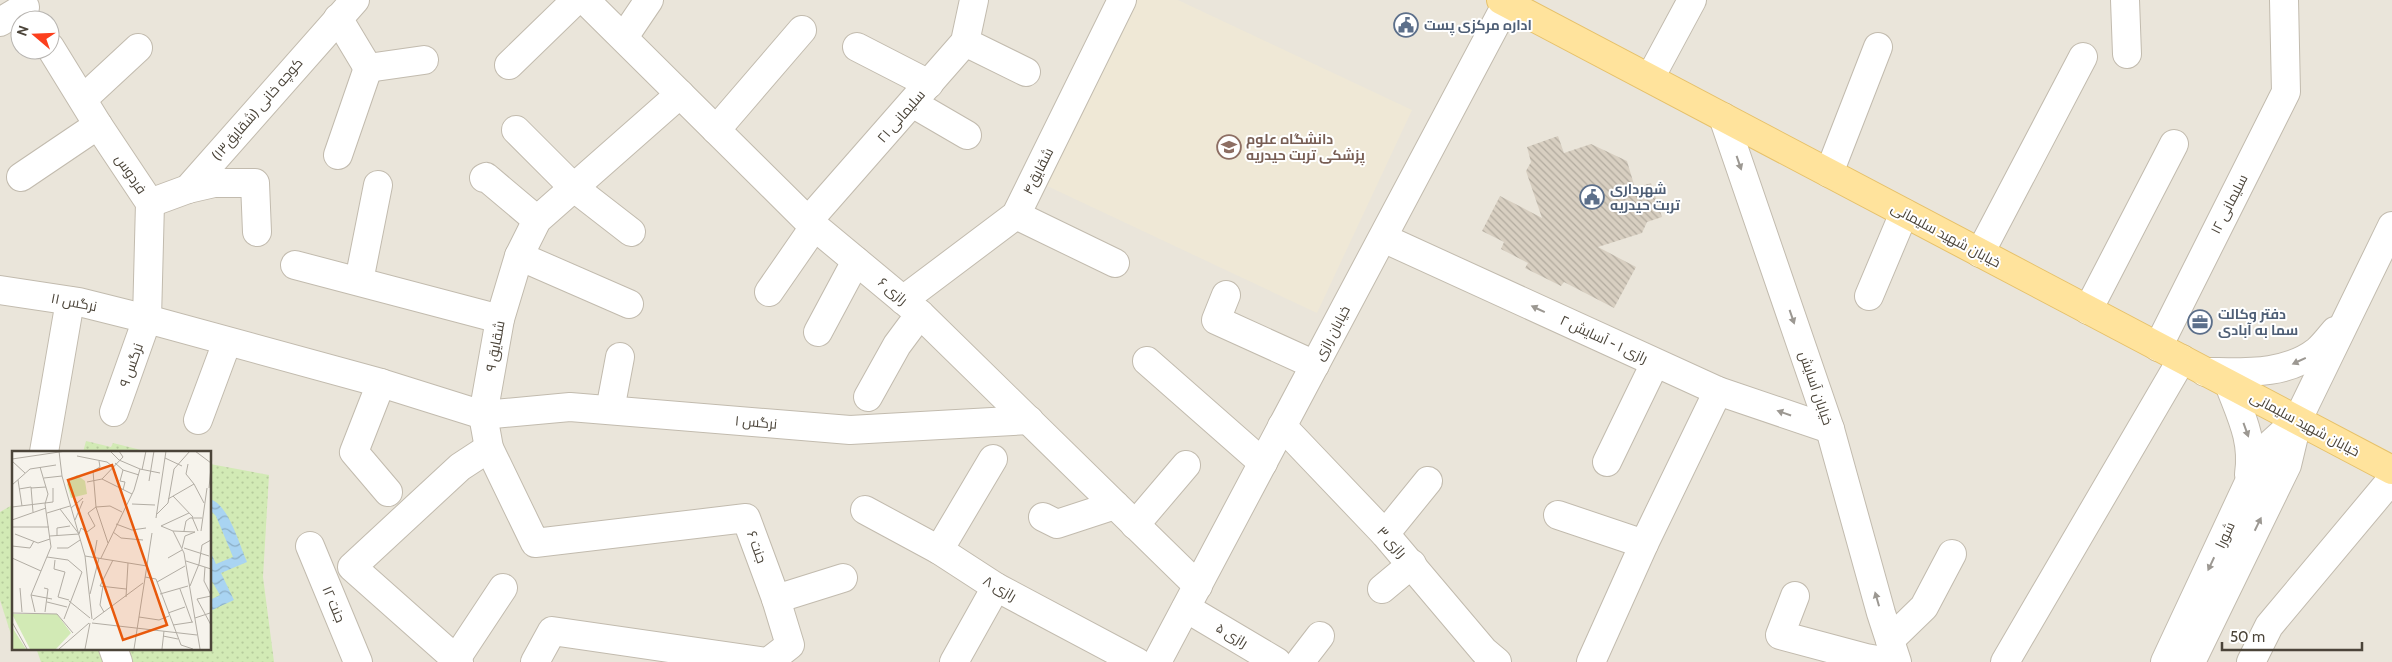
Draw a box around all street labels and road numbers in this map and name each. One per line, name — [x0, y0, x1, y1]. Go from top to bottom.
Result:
street label: کوچه خانی (شقایق۱۳) — [207, 54, 307, 165]
street label: سلیمانی ۲۱ — [873, 86, 929, 146]
street label: شقایق۴ — [1019, 145, 1057, 197]
street label: فردوس — [111, 151, 151, 197]
street label: سلیمانی ۱۲ — [2206, 171, 2252, 237]
street label: خیابان شهید سلیمانی — [1888, 199, 2004, 271]
street label: رازی ۶ — [874, 273, 912, 309]
street label: نرگس ۱۱ — [49, 289, 99, 315]
street label: خیابان رازی — [1310, 302, 1354, 364]
street label: رازی ۱ - آسایش ۲ — [1557, 311, 1651, 367]
street label: شقایق ۹ — [481, 319, 509, 373]
street label: نرگس ۹ — [115, 341, 147, 389]
street label: خیابان آسایش — [1795, 349, 1837, 427]
street label: خیابان شهید سلیمانی — [2247, 388, 2363, 460]
street label: نرگس ۱ — [734, 411, 778, 433]
street label: شورا — [2211, 519, 2239, 551]
street label: رازی ۳ — [1373, 522, 1411, 562]
street label: جنت ۶ — [743, 528, 771, 566]
street label: رازی ۸ — [980, 571, 1020, 605]
street label: جنت ۱۲ — [318, 583, 350, 625]
street label: رازی ۵ — [1213, 618, 1251, 652]

